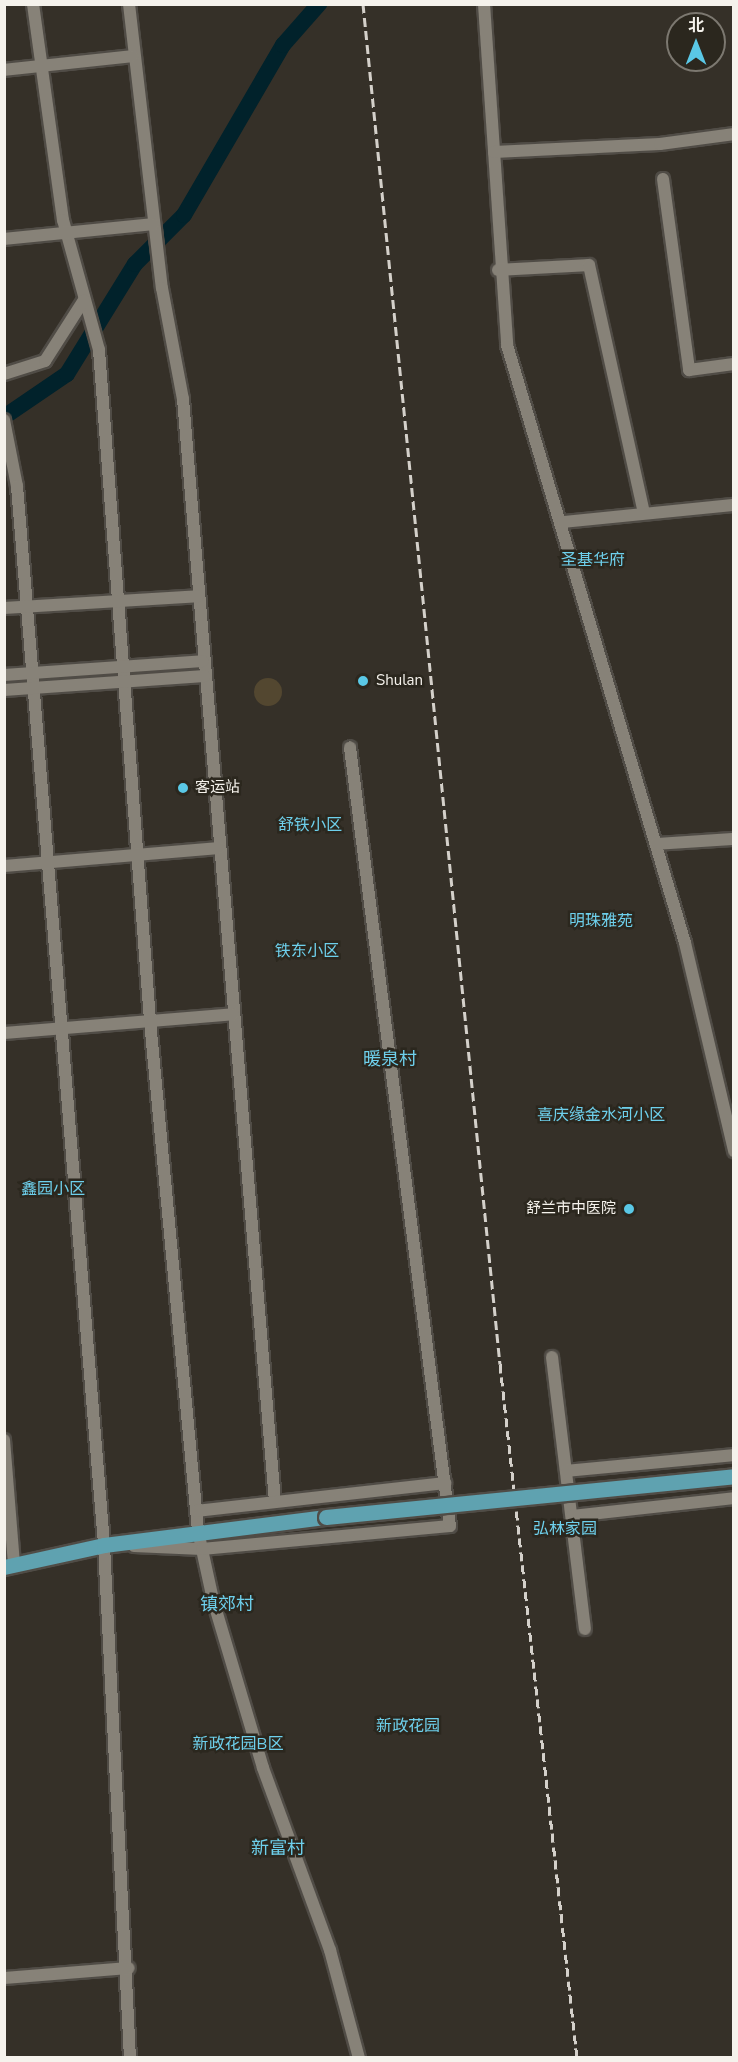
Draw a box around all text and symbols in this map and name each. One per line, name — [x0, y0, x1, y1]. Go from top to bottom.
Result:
north arrow — [666, 12, 726, 72]
text: 北 — [688, 15, 704, 37]
district label: 圣基华府 — [561, 550, 625, 570]
marker: Shulan — [354, 672, 372, 690]
place label: Shulan — [376, 672, 423, 690]
place label: 客运站 — [195, 779, 240, 797]
marker: 客运站 — [176, 781, 190, 795]
district label: 舒铁小区 — [278, 815, 342, 835]
district label: 明珠雅苑 — [569, 911, 633, 931]
district label: 铁东小区 — [275, 941, 339, 961]
district label: 暖泉村 — [363, 1048, 417, 1070]
district label: 喜庆缘金水河小区 — [537, 1105, 665, 1125]
district label: 鑫园小区 — [21, 1179, 85, 1199]
place label: 舒兰市中医院 — [526, 1200, 616, 1218]
marker: 舒兰市中医院 — [620, 1200, 638, 1218]
district label: 弘林家园 — [533, 1519, 597, 1539]
district label: 镇郊村 — [200, 1593, 254, 1615]
district label: 新政花园 — [376, 1716, 440, 1736]
district label: 新政花园B区 — [193, 1734, 283, 1754]
district label: 新富村 — [251, 1837, 305, 1859]

